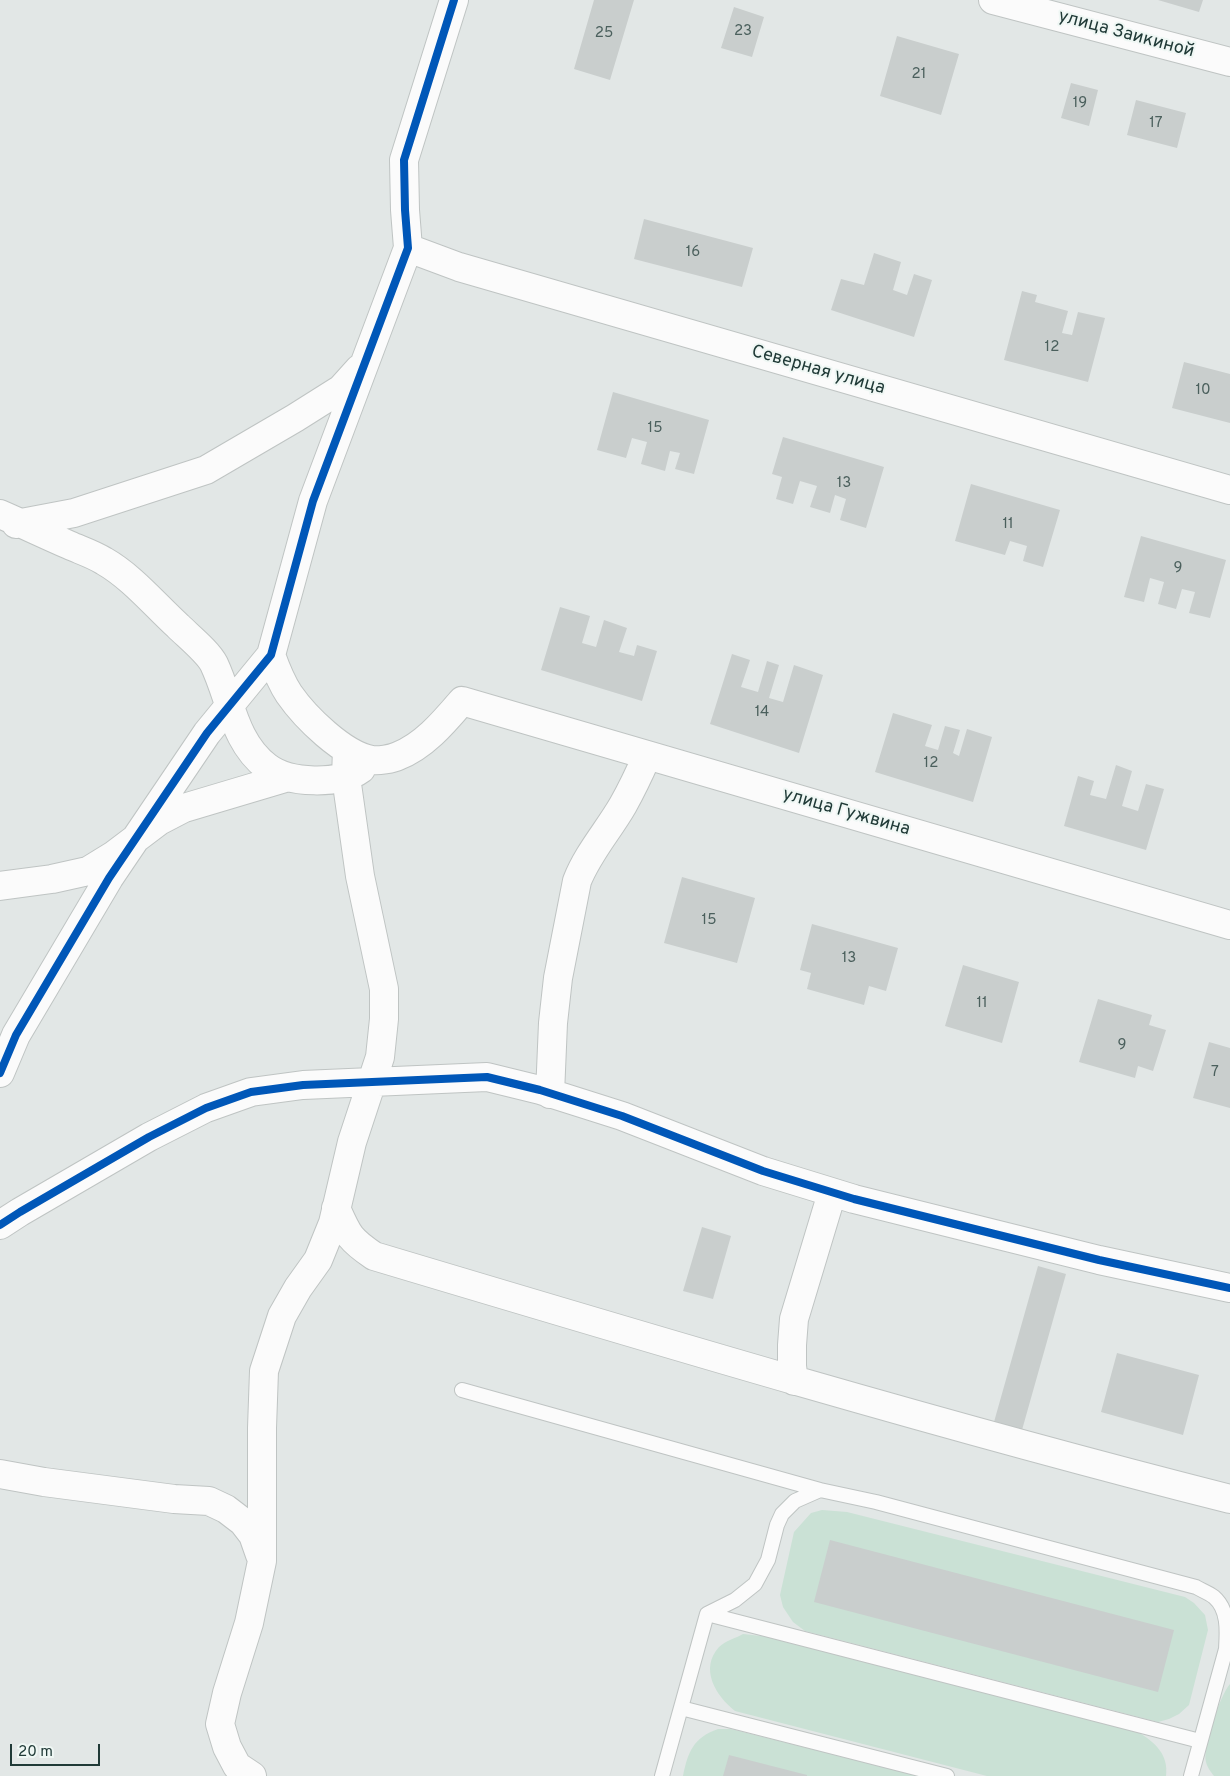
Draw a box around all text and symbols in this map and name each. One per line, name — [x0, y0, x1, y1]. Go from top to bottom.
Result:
street label: улица Заикиной — [1056, 6, 1196, 64]
house number: 23 — [734, 23, 752, 41]
house number: 25 — [595, 25, 613, 43]
house number: 21 — [912, 66, 926, 84]
house number: 19 — [1073, 95, 1087, 113]
house number: 17 — [1149, 115, 1163, 133]
house number: 16 — [686, 244, 700, 262]
house number: 12 — [1045, 339, 1059, 357]
street label: Северная улица — [749, 342, 887, 400]
house number: 10 — [1195, 382, 1211, 400]
house number: 15 — [648, 420, 662, 438]
house number: 13 — [837, 475, 851, 493]
house number: 11 — [1002, 516, 1014, 534]
house number: 9 — [1174, 560, 1182, 578]
house number: 14 — [755, 704, 769, 722]
house number: 12 — [924, 755, 938, 773]
street label: улица Гужвина — [780, 784, 912, 842]
house number: 15 — [702, 912, 716, 930]
house number: 13 — [842, 950, 856, 968]
house number: 11 — [976, 995, 988, 1013]
house number: 9 — [1118, 1037, 1126, 1055]
house number: 7 — [1211, 1064, 1219, 1082]
scale bar — [12, 1734, 102, 1766]
text: 20 m — [18, 1743, 53, 1762]

